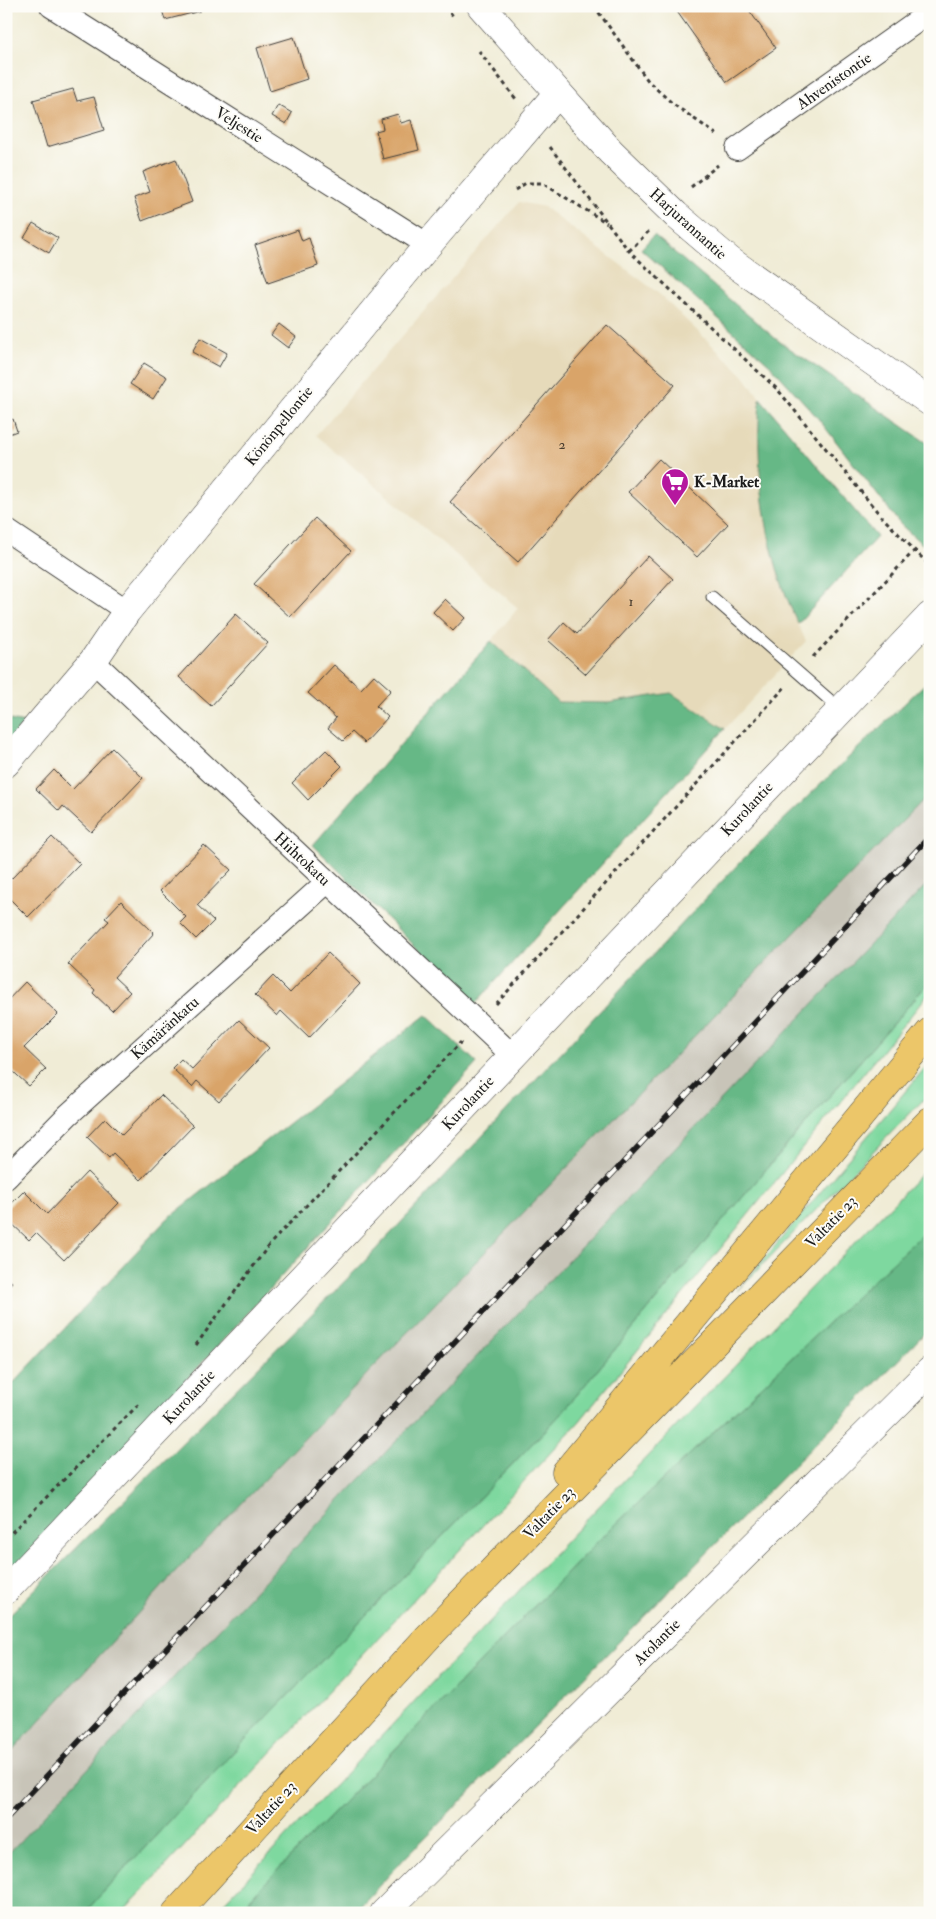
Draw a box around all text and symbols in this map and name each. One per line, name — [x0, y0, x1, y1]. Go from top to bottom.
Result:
street label: Ahvenistontie — [792, 48, 876, 115]
street label: Veljestie — [211, 103, 267, 148]
street label: Harjurannantie — [645, 184, 731, 264]
street label: Könönpellontie — [241, 382, 318, 471]
house number: 2 — [558, 436, 566, 453]
supermarket icon: K-Market — [660, 467, 690, 506]
place label: K-Market — [694, 472, 760, 492]
house number: 1 — [629, 593, 634, 610]
street label: Kurolantie — [717, 777, 778, 841]
street label: Hiihtokatu — [269, 828, 335, 890]
street label: Kämäränkatu — [127, 992, 203, 1064]
street label: Kurolantie — [438, 1071, 499, 1135]
street label: Valtatie 23 — [801, 1191, 861, 1253]
street label: Kurolantie — [159, 1365, 220, 1429]
street label: Valtatie 23 — [519, 1482, 579, 1544]
street label: Atolantie — [629, 1614, 685, 1670]
street label: Valtatie 23 — [241, 1777, 301, 1839]

